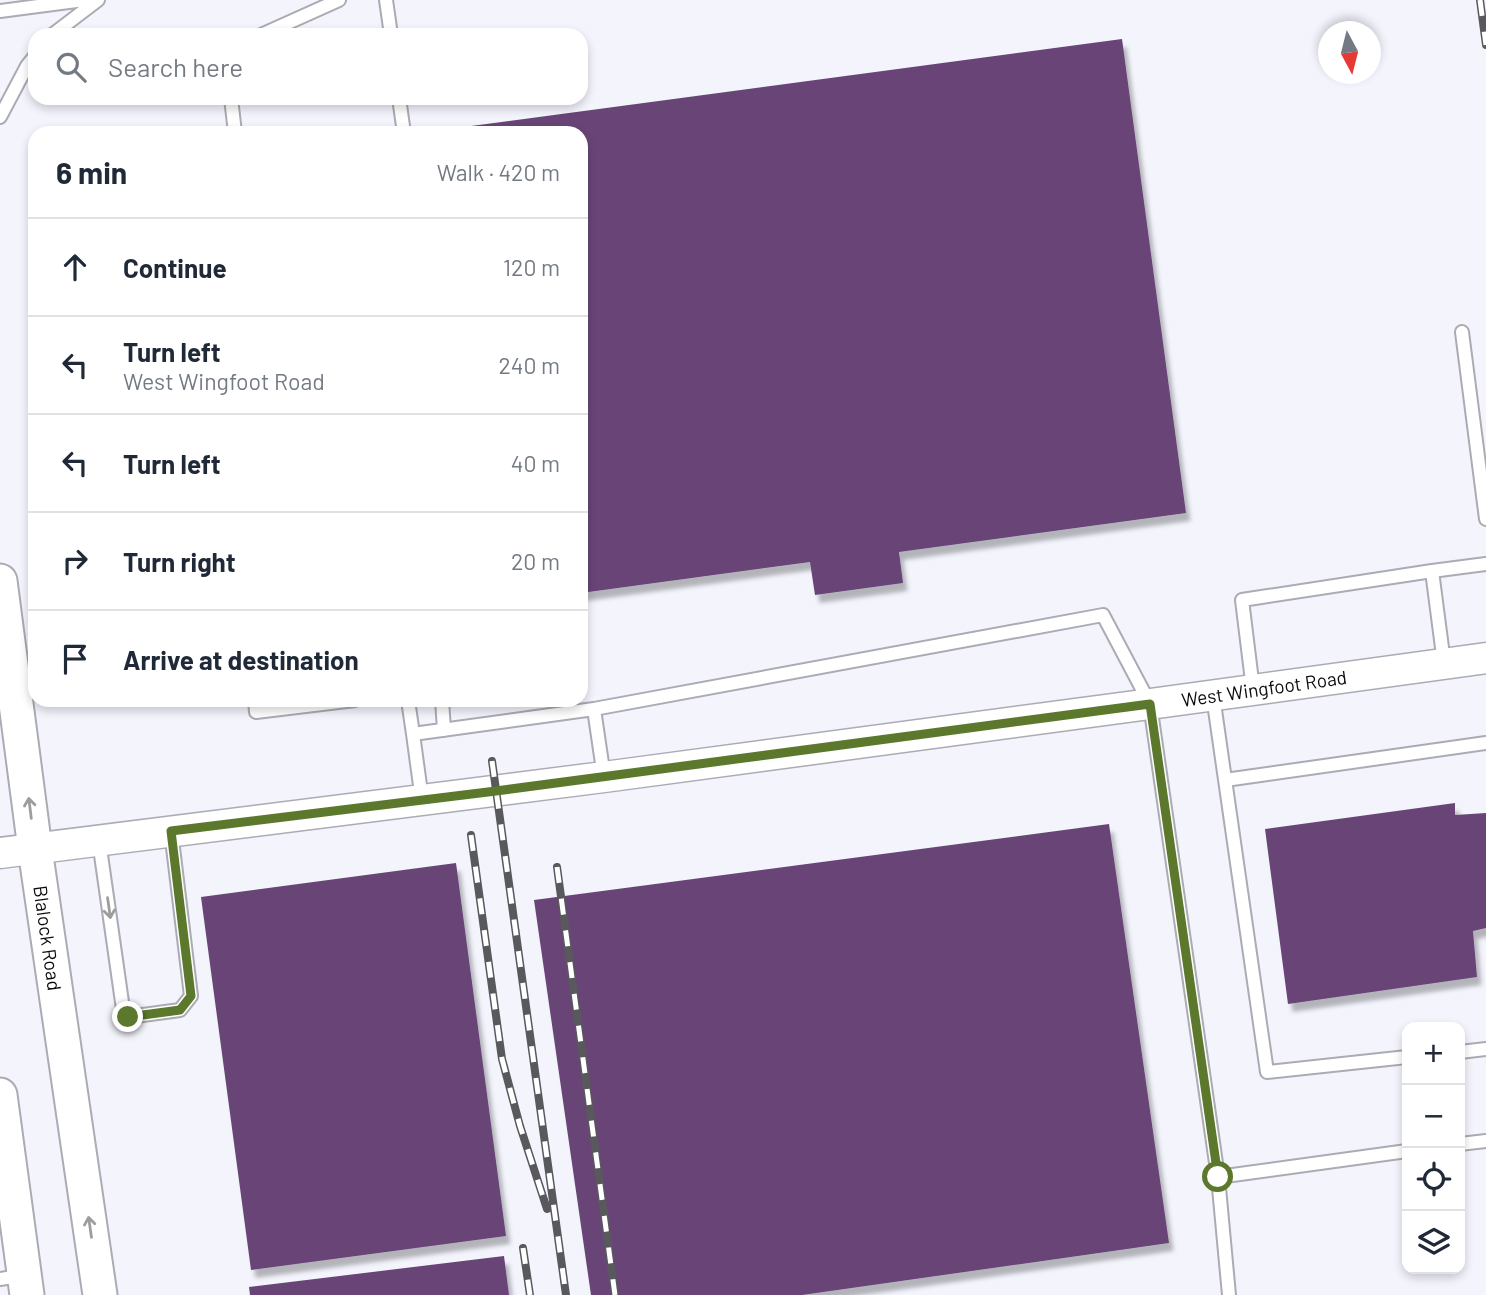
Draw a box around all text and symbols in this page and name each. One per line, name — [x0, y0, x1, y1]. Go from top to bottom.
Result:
north arrow — [1318, 21, 1381, 84]
search box — [28, 28, 588, 105]
icon: search — [52, 48, 90, 86]
text: Search here — [108, 51, 243, 82]
text: 6 min — [56, 154, 127, 190]
text: Walk · 420 m — [437, 158, 560, 186]
icon: ahead — [56, 248, 94, 286]
text: Continue — [123, 252, 227, 283]
text: 120 m — [503, 253, 560, 281]
text: Turn left — [123, 336, 221, 367]
icon: left — [56, 346, 94, 384]
text: 240 m — [498, 351, 560, 379]
text: West Wingfoot Road — [123, 367, 325, 395]
icon: left — [56, 444, 94, 482]
text: Turn left — [123, 448, 221, 479]
text: 40 m — [511, 449, 560, 477]
icon: right — [56, 542, 94, 580]
text: Turn right — [123, 546, 236, 577]
text: 20 m — [511, 547, 560, 575]
icon: arrive — [56, 640, 94, 678]
text: Arrive at destination — [123, 644, 359, 675]
street label: West Wingfoot Road — [1180, 665, 1348, 711]
one-way arrow — [23, 797, 36, 820]
street label: Blalock Road — [29, 884, 67, 992]
one-way arrow — [103, 896, 116, 919]
route end — [112, 1001, 143, 1032]
map controls — [1402, 1022, 1465, 1274]
button: + — [1402, 1022, 1465, 1085]
button: − — [1402, 1085, 1465, 1148]
button: locate — [1402, 1148, 1465, 1211]
route start — [1202, 1161, 1233, 1192]
button: layers — [1402, 1211, 1465, 1274]
one-way arrow — [83, 1217, 96, 1239]

